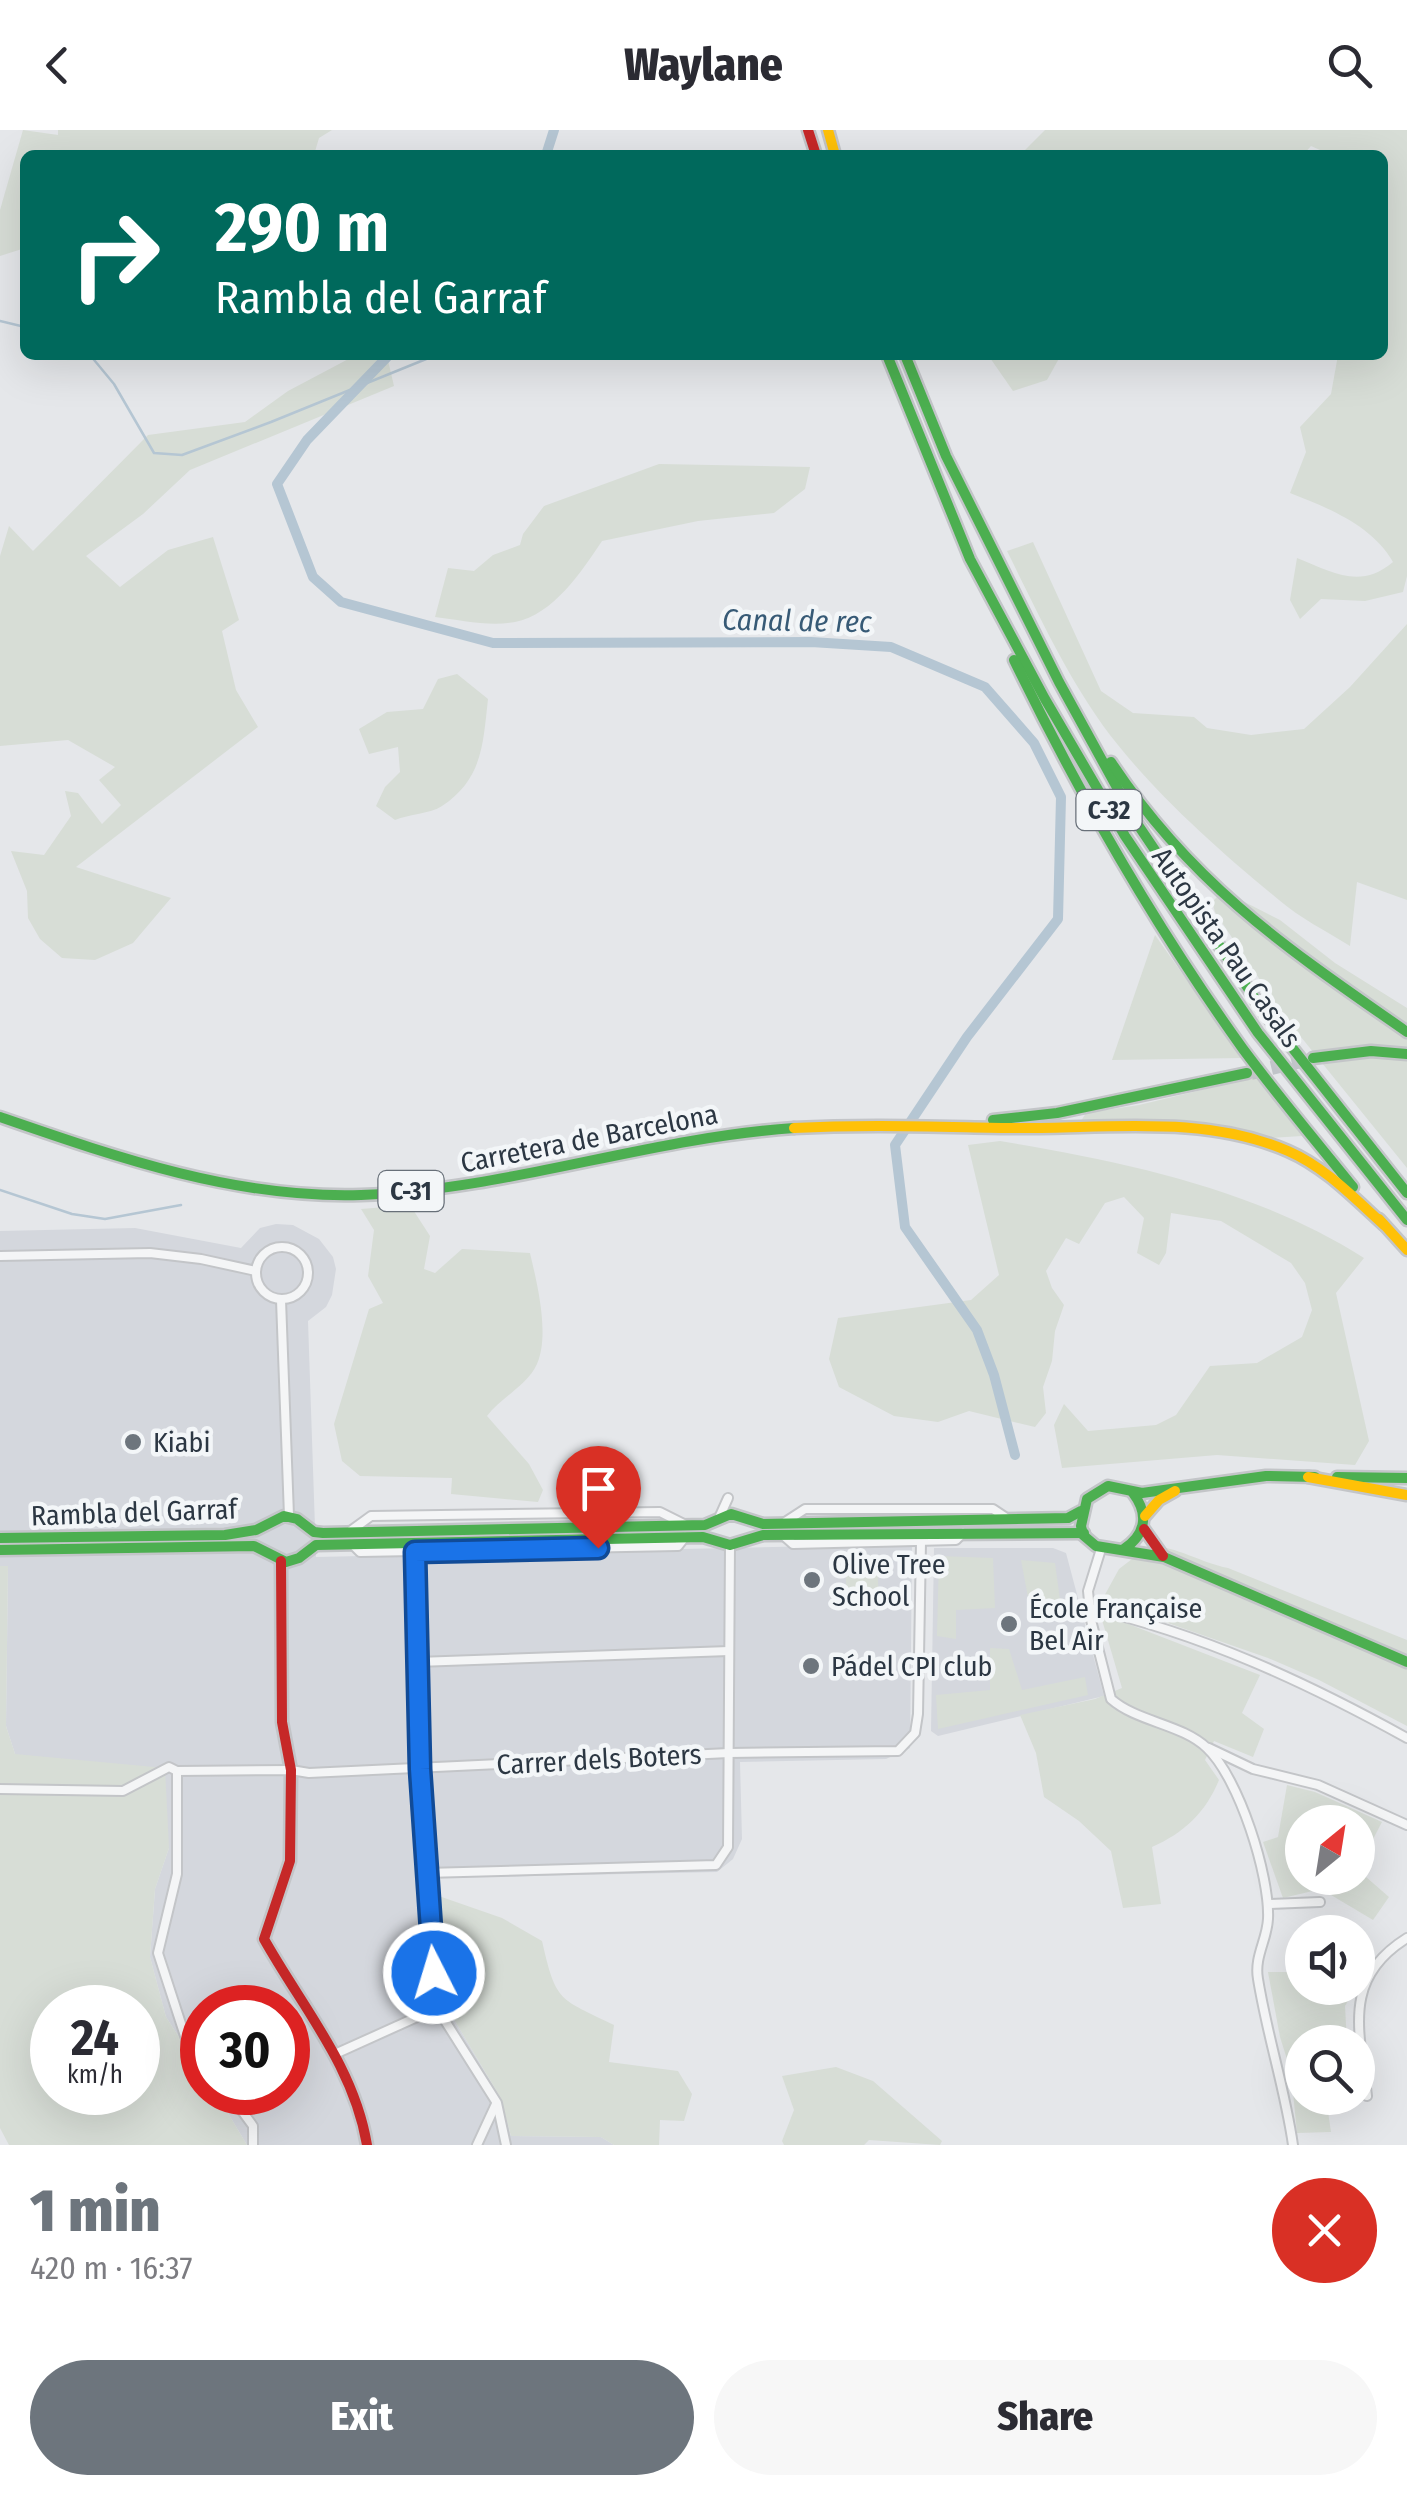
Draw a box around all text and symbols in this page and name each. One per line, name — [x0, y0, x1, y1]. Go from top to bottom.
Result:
icon: back — [30, 38, 85, 93]
text: Waylane — [624, 38, 783, 92]
icon: search — [1322, 38, 1377, 93]
text: 290 m — [215, 186, 389, 270]
icon: right — [50, 190, 180, 320]
text: Rambla del Garraf — [215, 271, 546, 325]
water label: Canal de rec — [722, 602, 873, 640]
road number: C-32 — [1076, 790, 1142, 830]
street label: Autopista Pau Casals — [1145, 841, 1308, 1053]
street label: Carretera de Barcelona — [458, 1097, 720, 1180]
road number: C-31 — [378, 1171, 444, 1211]
place label: Kiabi — [153, 1426, 211, 1459]
marker: Kiabi — [122, 1431, 144, 1453]
pin — [556, 1446, 641, 1549]
icon: arrive — [571, 1461, 626, 1516]
street label: Rambla del Garraf — [30, 1492, 240, 1533]
place label: Olive Tree School — [832, 1548, 946, 1613]
marker: Olive Tree School — [801, 1569, 823, 1591]
place label: École Française Bel Air — [1029, 1592, 1202, 1657]
marker: École Française Bel Air — [998, 1613, 1020, 1635]
place label: Pádel CPI club — [831, 1650, 992, 1683]
marker: Pádel CPI club — [800, 1655, 822, 1677]
street label: Carrer dels Boters — [496, 1738, 702, 1781]
north arrow — [1285, 1805, 1375, 1895]
map controls — [1285, 1805, 1375, 2115]
button: sound — [1285, 1915, 1375, 2005]
position arrow — [382, 1921, 486, 2025]
speed limit sign: 30 — [180, 1985, 310, 2115]
text: 24 — [71, 2008, 119, 2068]
button: search — [1285, 2025, 1375, 2115]
text: km/h — [67, 2060, 123, 2090]
text: 1 min — [30, 2175, 161, 2247]
button: close — [1272, 2178, 1377, 2283]
text: 420 m · 16:37 — [30, 2249, 192, 2287]
button: Exit — [30, 2360, 694, 2475]
button: Share — [714, 2360, 1377, 2475]

